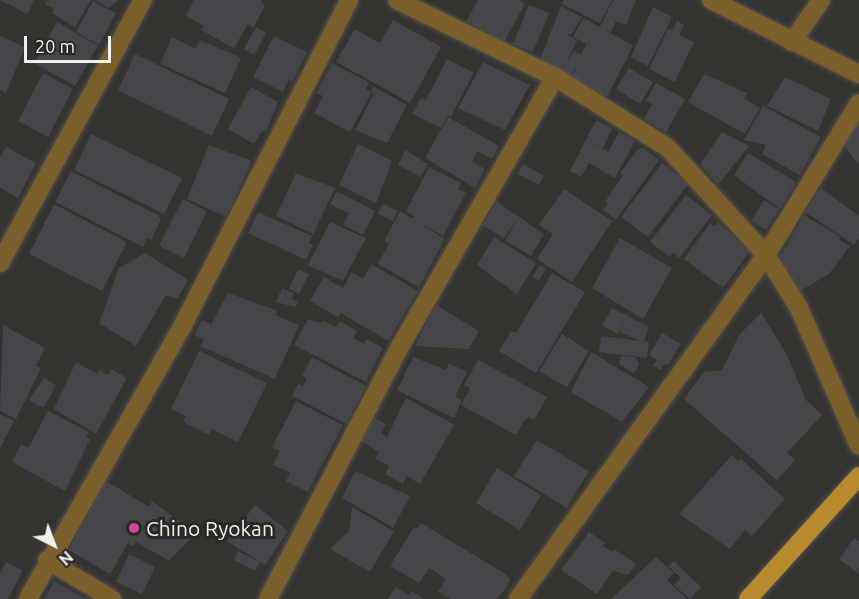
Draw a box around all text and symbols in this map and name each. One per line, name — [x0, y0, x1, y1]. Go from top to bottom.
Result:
scale bar — [27, 24, 114, 62]
text: 20 m — [35, 36, 75, 56]
north arrow — [24, 515, 84, 575]
place label: Chino Ryokan — [146, 515, 274, 541]
marker: Chino Ryokan — [127, 521, 141, 535]
text: N — [56, 548, 77, 569]

